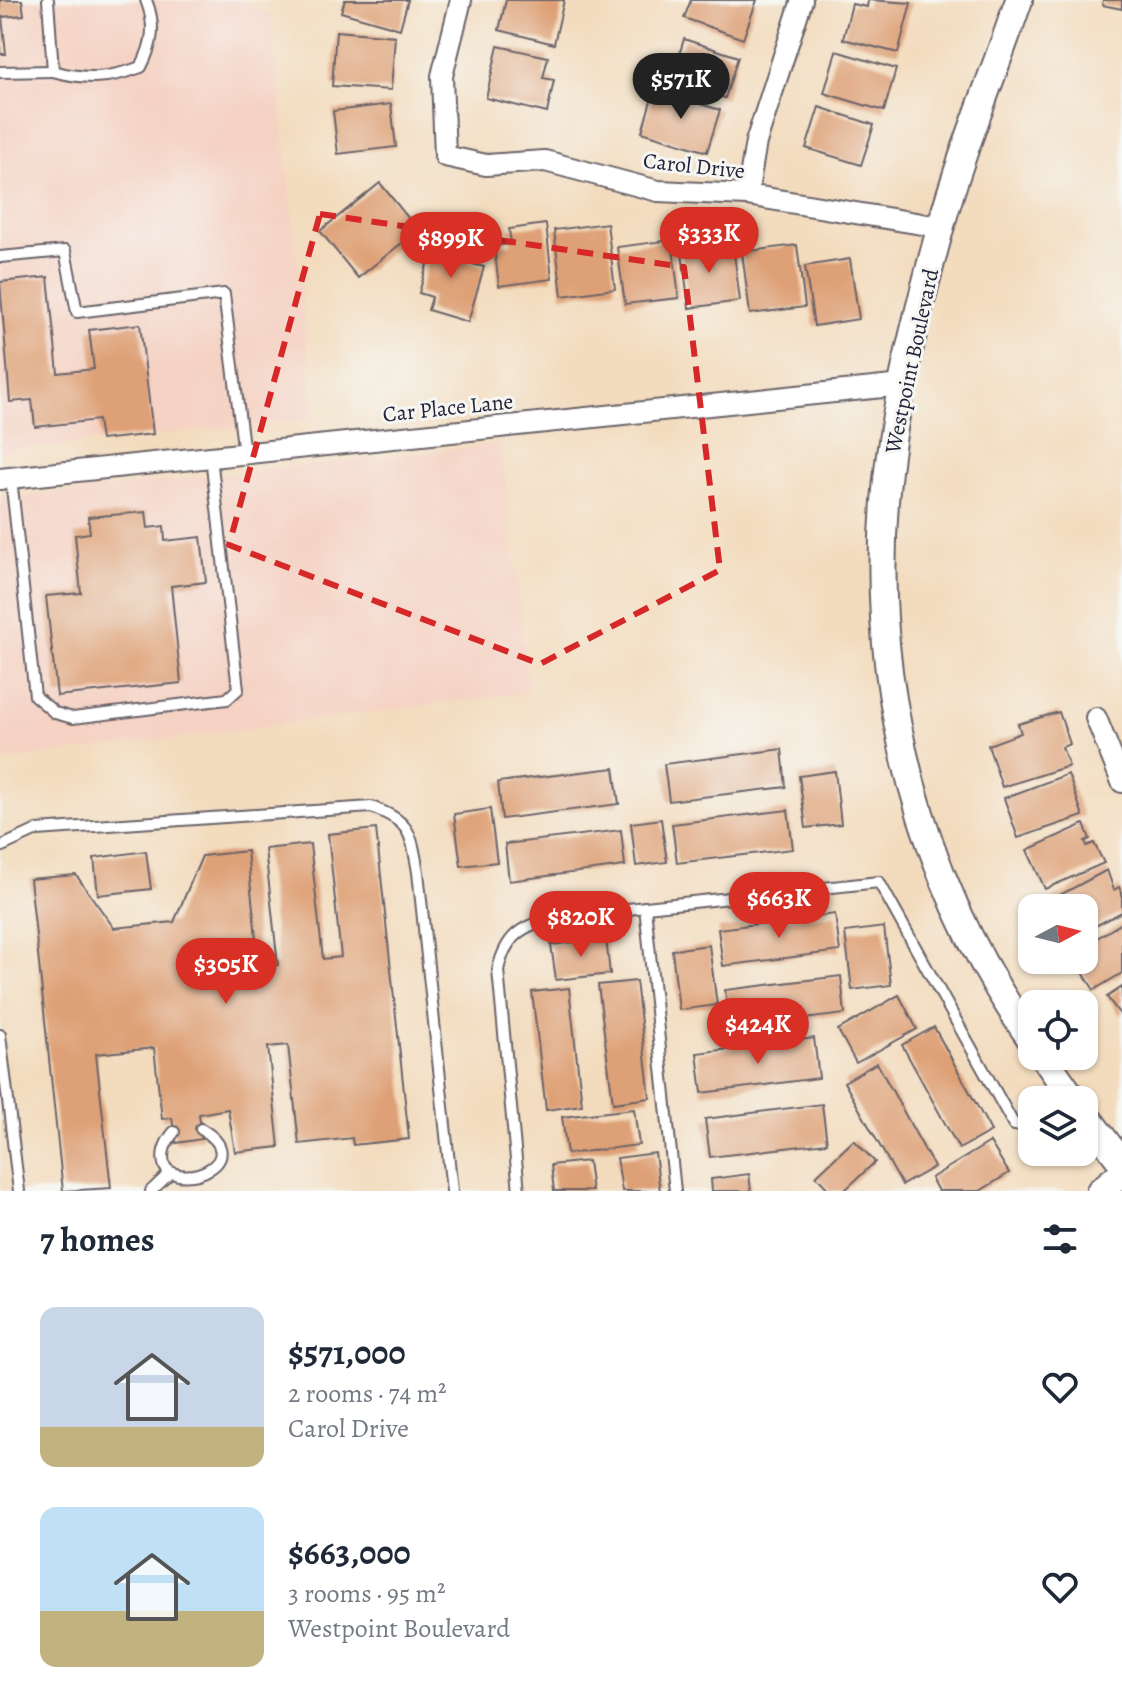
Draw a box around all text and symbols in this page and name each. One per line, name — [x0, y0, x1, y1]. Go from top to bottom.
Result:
pin: $571K — [625, 53, 737, 121]
text: $571K — [651, 61, 711, 96]
street label: Carol Drive — [642, 146, 746, 186]
pin: $333K — [653, 207, 765, 275]
pin: $899K — [395, 212, 507, 280]
text: $333K — [678, 215, 740, 250]
text: $899K — [418, 220, 484, 255]
street label: Westpoint Boulevard — [878, 266, 946, 457]
street label: Car Place Lane — [381, 386, 515, 430]
pin: $663K — [723, 872, 835, 940]
text: $663K — [747, 880, 811, 915]
pin: $820K — [525, 891, 637, 959]
north arrow — [1018, 894, 1098, 974]
map controls — [1018, 894, 1098, 1166]
text: $820K — [547, 899, 615, 934]
pin: $305K — [170, 938, 282, 1006]
text: $305K — [194, 946, 258, 981]
button: locate — [1018, 990, 1098, 1070]
pin: $424K — [702, 998, 814, 1066]
text: $424K — [725, 1006, 791, 1041]
button: layers — [1018, 1086, 1098, 1166]
text: 7 homes — [40, 1216, 155, 1263]
icon: filters — [1038, 1217, 1082, 1261]
text: $571,000 — [288, 1329, 406, 1376]
icon: home — [104, 1339, 200, 1435]
icon: heart — [1038, 1365, 1082, 1409]
text: 2 rooms · 74 m² — [288, 1376, 447, 1411]
text: Carol Drive — [288, 1411, 409, 1446]
text: $663,000 — [288, 1529, 411, 1576]
icon: home — [104, 1539, 200, 1635]
icon: heart — [1038, 1565, 1082, 1609]
text: 3 rooms · 95 m² — [288, 1576, 445, 1611]
text: Westpoint Boulevard — [288, 1611, 510, 1646]

